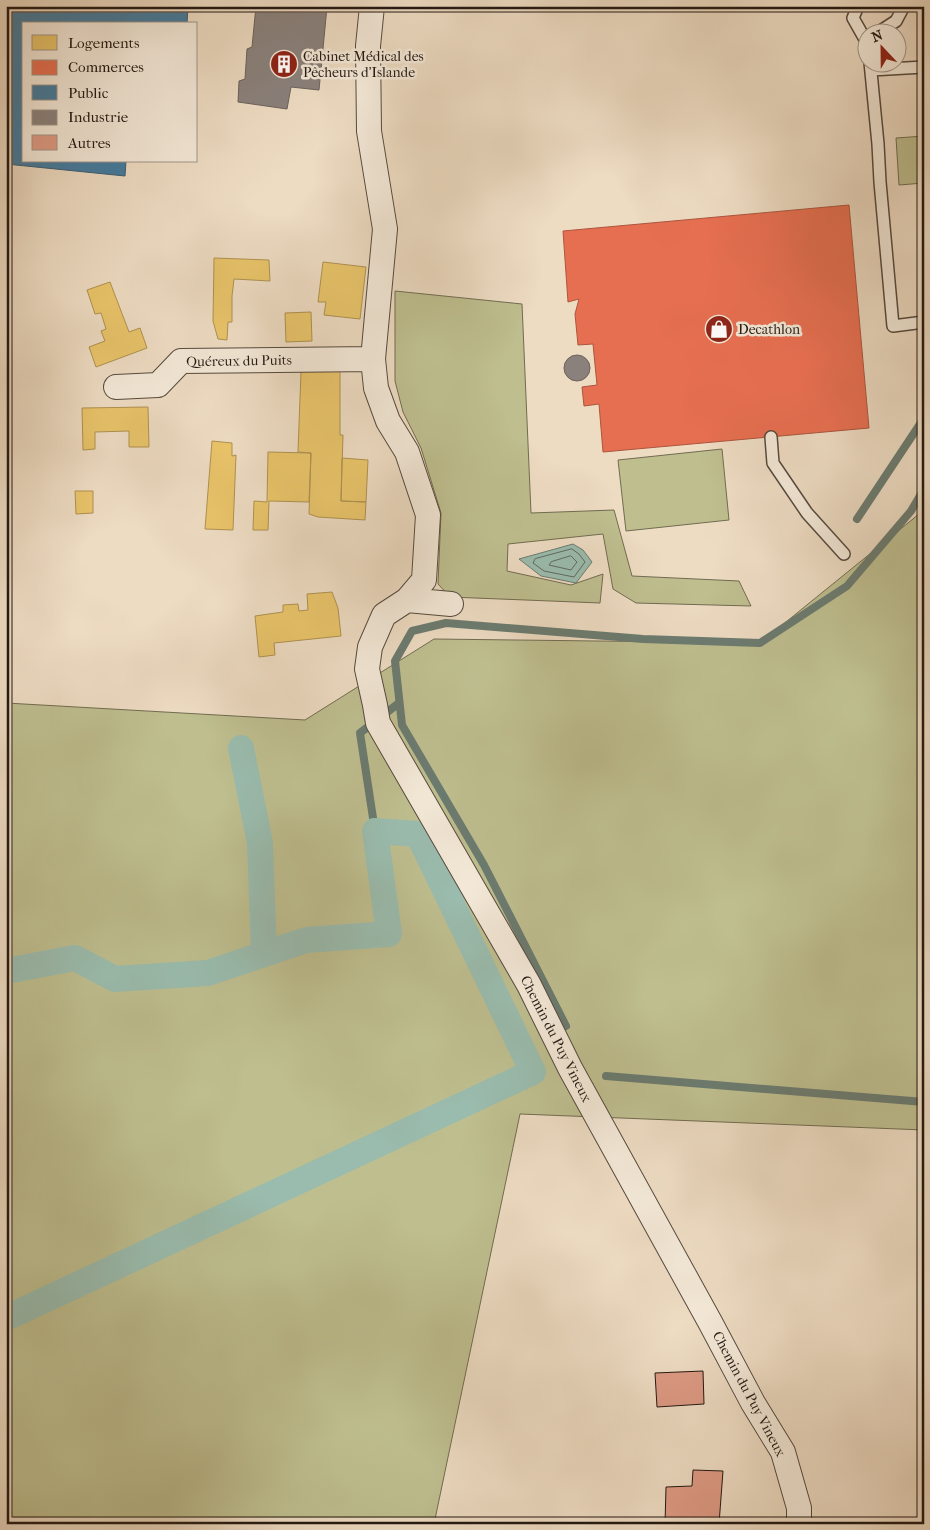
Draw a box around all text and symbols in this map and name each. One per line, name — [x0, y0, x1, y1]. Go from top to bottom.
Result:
legend — [22, 22, 198, 162]
north arrow — [858, 22, 908, 72]
text: N — [869, 26, 886, 46]
text: Logements — [68, 34, 140, 52]
place label: Cabinet Médical des Pêcheurs d'Islande — [303, 48, 424, 81]
building icon: Cabinet Médical des Pêcheurs d'Islande — [269, 49, 299, 79]
text: Commerces — [68, 58, 144, 76]
text: Public — [68, 84, 109, 102]
text: Industrie — [68, 108, 129, 126]
text: Autres — [67, 134, 111, 152]
shop icon: Decathlon — [704, 314, 734, 344]
place label: Decathlon — [738, 321, 800, 338]
street label: Quéreux du Puits — [186, 352, 292, 370]
street label: Chemin du Puy Vineux — [517, 973, 596, 1106]
street label: Chemin du Puy Vineux — [709, 1328, 790, 1460]

